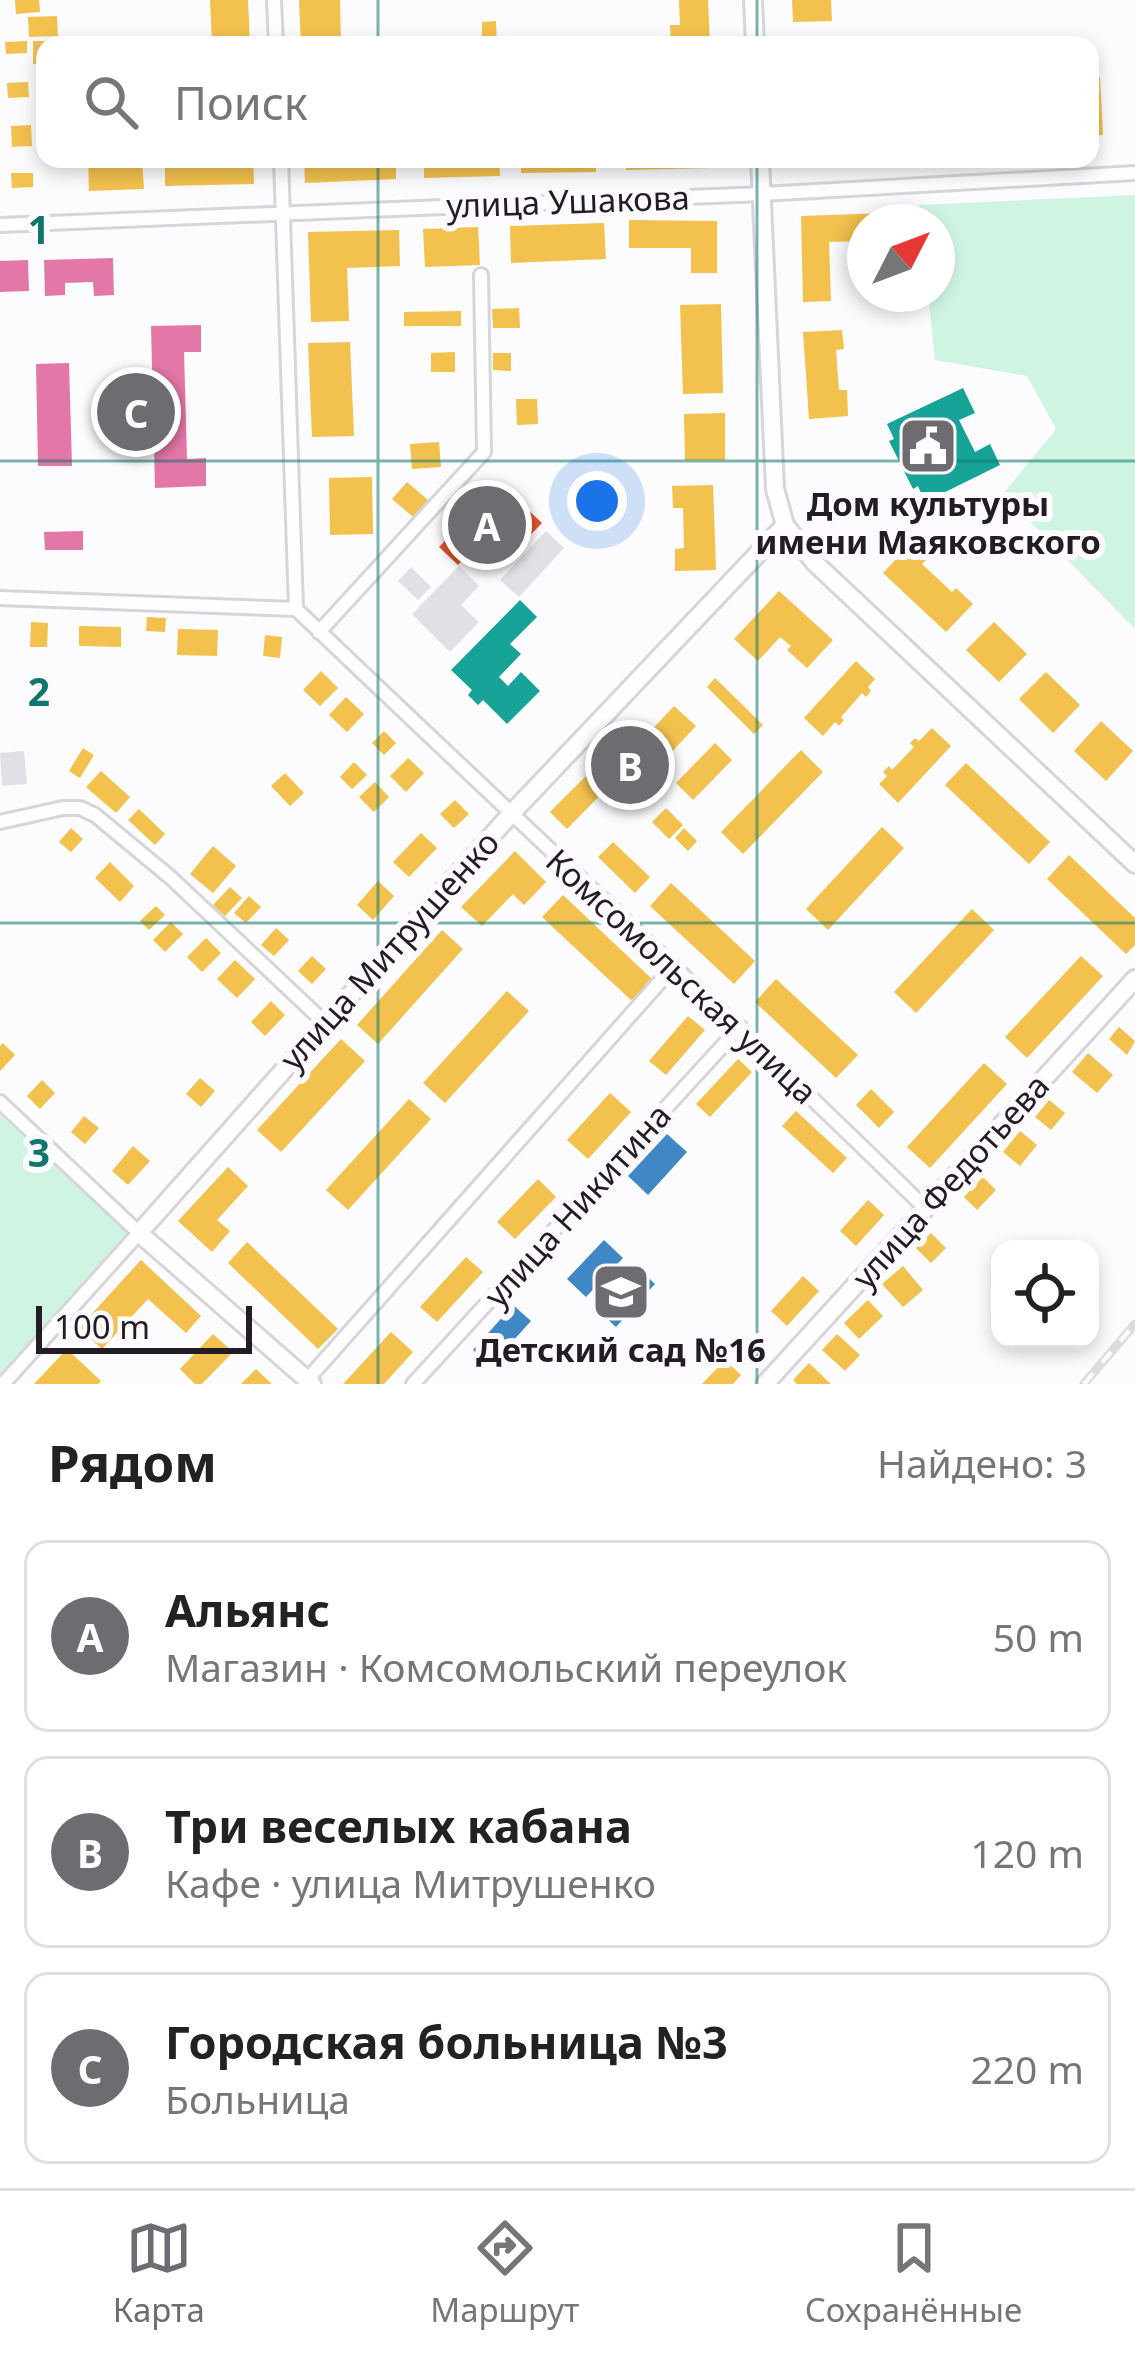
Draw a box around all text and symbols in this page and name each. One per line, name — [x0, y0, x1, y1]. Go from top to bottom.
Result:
search box — [36, 36, 1099, 168]
icon: search — [78, 69, 144, 135]
text: Поиск — [174, 72, 308, 133]
street label: улица Ушакова — [446, 174, 690, 228]
text: 1 — [28, 202, 50, 255]
north arrow — [847, 204, 955, 312]
pin: C — [97, 367, 175, 457]
public building icon: Дом культуры имени Маяковского — [897, 415, 959, 477]
your location — [567, 471, 627, 531]
pin: A — [448, 480, 526, 570]
place label: Дом культуры имени Маяковского — [755, 481, 1101, 564]
text: 2 — [28, 664, 50, 717]
pin: B — [591, 720, 669, 810]
street label: улица Митрушенко — [269, 820, 509, 1080]
street label: Комсомольская улица — [537, 838, 827, 1114]
street label: улица Федотьева — [841, 1064, 1059, 1298]
street label: улица Никитина — [473, 1093, 681, 1317]
text: 3 — [28, 1125, 50, 1178]
map controls — [991, 1240, 1099, 1348]
button: locate — [991, 1240, 1099, 1348]
school or university icon: Детский сад №16 — [590, 1261, 652, 1323]
scale bar — [36, 1300, 252, 1353]
text: 100 m — [54, 1304, 150, 1349]
place label: Детский сад №16 — [476, 1327, 766, 1372]
text: Рядом — [48, 1427, 217, 1497]
text: Найдено: 3 — [877, 1436, 1087, 1489]
text: Альянс — [165, 1579, 330, 1640]
text: A — [77, 1610, 104, 1663]
text: 50 m — [993, 1610, 1084, 1663]
text: Магазин · Комсомольский переулок — [165, 1640, 847, 1693]
text: Три веселых кабана — [165, 1795, 632, 1856]
text: B — [77, 1826, 103, 1879]
text: 120 m — [970, 1826, 1084, 1879]
text: Кафе · улица Митрушенко — [165, 1856, 656, 1909]
text: Городская больница №3 — [165, 2011, 728, 2072]
text: C — [77, 2042, 103, 2095]
text: 220 m — [970, 2042, 1084, 2095]
text: Больница — [165, 2072, 350, 2125]
tab: Карта — [113, 2215, 205, 2332]
tab: Маршрут — [430, 2215, 579, 2332]
tab: Сохранённые — [805, 2215, 1022, 2332]

